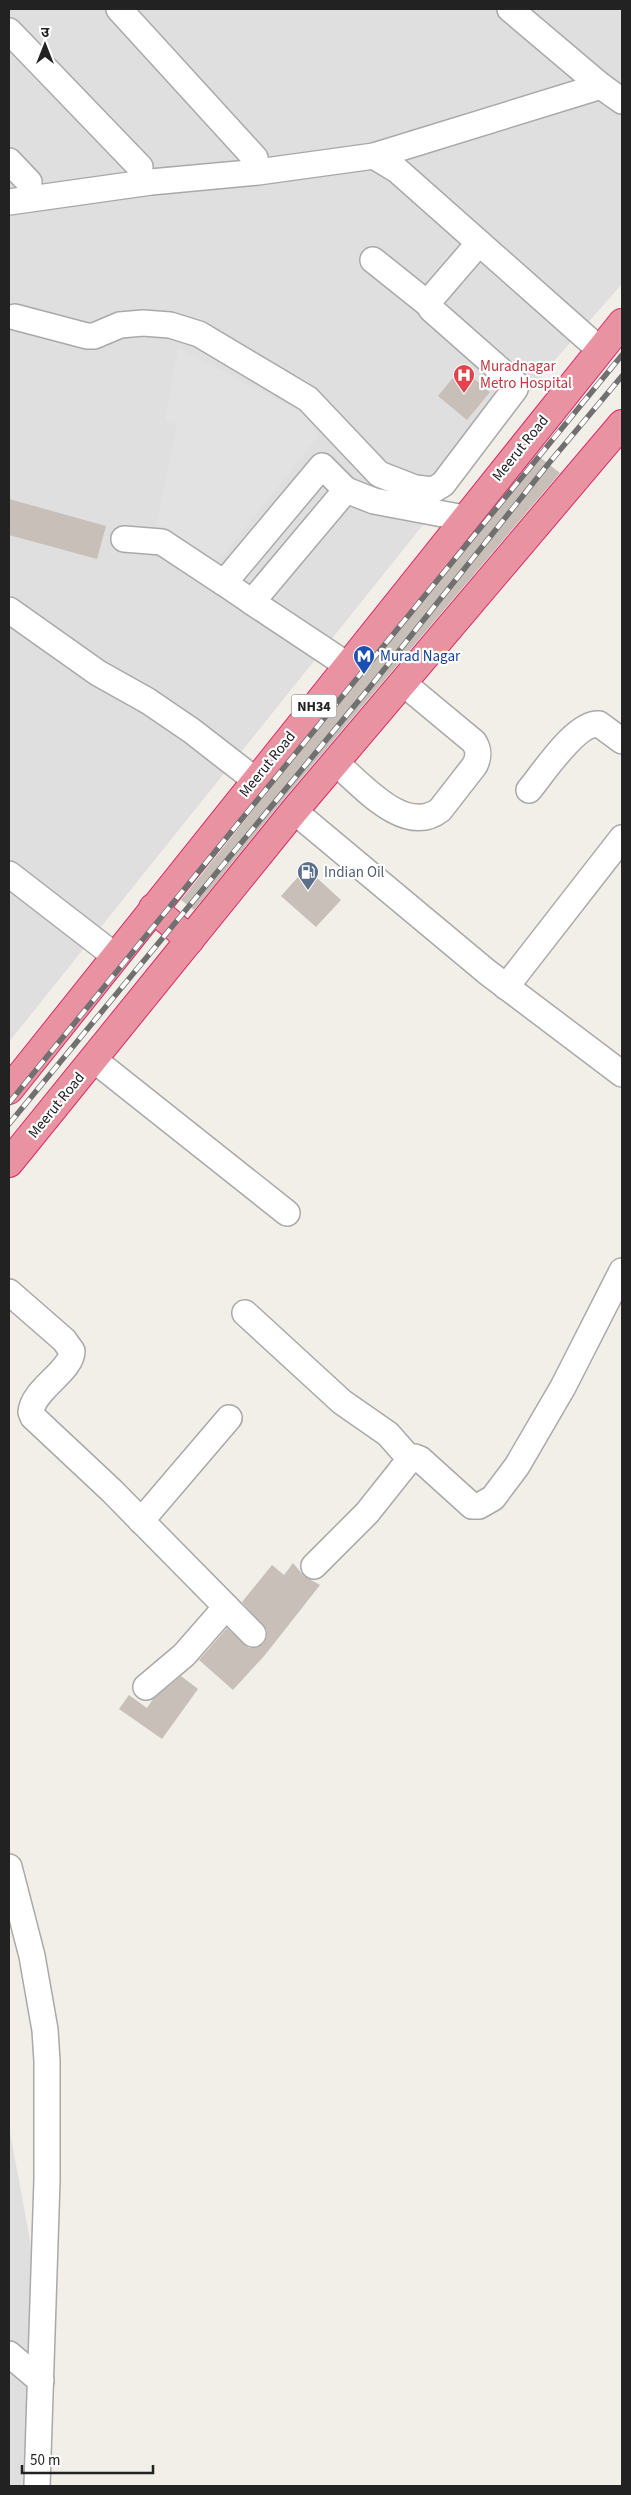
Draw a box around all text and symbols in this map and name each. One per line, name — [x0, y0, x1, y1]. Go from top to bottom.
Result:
north arrow — [20, 20, 70, 70]
text: उ — [41, 23, 50, 43]
place label: Muradnagar Metro Hospital — [480, 356, 572, 394]
hospital icon: Muradnagar Metro Hospital — [452, 363, 476, 394]
street label: Meerut Road — [487, 411, 554, 486]
metro station icon: Murad Nagar — [352, 644, 376, 675]
place label: Murad Nagar — [380, 646, 461, 667]
road number: NH34 — [292, 694, 336, 718]
street label: Meerut Road — [234, 727, 301, 802]
fuel station icon: Indian Oil — [296, 860, 320, 891]
place label: Indian Oil — [324, 862, 385, 883]
street label: Meerut Road — [23, 1068, 90, 1143]
scale bar — [22, 2442, 154, 2474]
text: 50 m — [30, 2450, 60, 2471]

